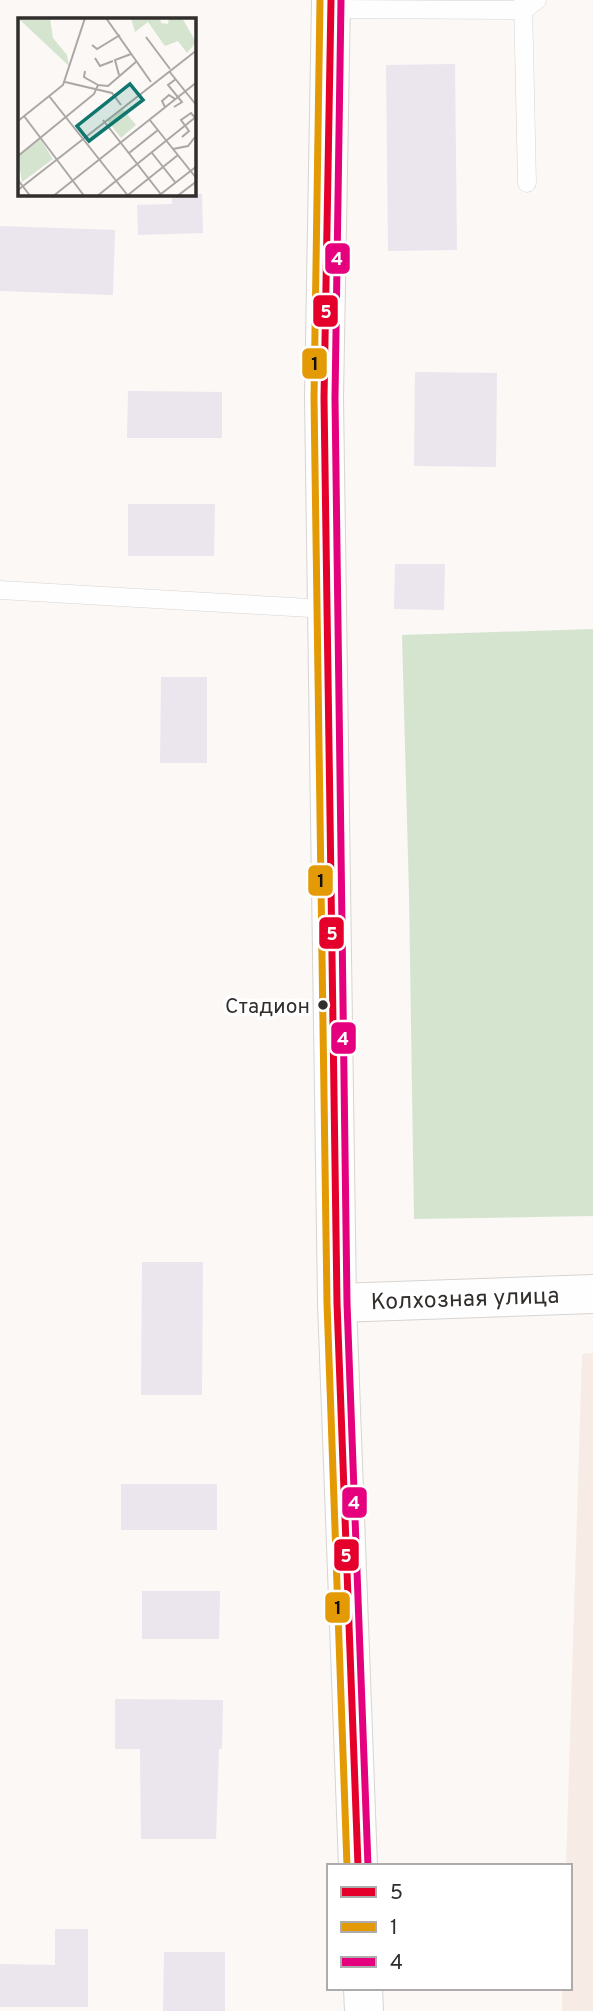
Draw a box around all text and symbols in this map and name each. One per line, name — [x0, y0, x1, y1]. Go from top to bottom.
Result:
inset map — [18, 18, 196, 196]
line badge: 4 — [324, 242, 351, 275]
text: 4 — [331, 248, 343, 272]
line badge: 5 — [312, 294, 339, 328]
text: 5 — [320, 301, 332, 325]
line badge: 1 — [301, 347, 328, 380]
text: 1 — [311, 353, 319, 377]
line badge: 1 — [307, 864, 334, 897]
text: 1 — [317, 870, 325, 894]
line badge: 5 — [318, 916, 345, 950]
text: 5 — [326, 923, 338, 947]
place label: Стадион — [225, 994, 310, 1021]
marker: Стадион — [316, 998, 330, 1012]
line badge: 4 — [330, 1021, 357, 1055]
text: 4 — [337, 1028, 349, 1052]
street label: Колхозная улица — [370, 1283, 560, 1318]
line badge: 4 — [341, 1486, 368, 1519]
text: 4 — [348, 1492, 360, 1516]
line badge: 5 — [333, 1538, 360, 1572]
text: 5 — [340, 1545, 352, 1569]
line badge: 1 — [324, 1591, 351, 1624]
text: 1 — [334, 1597, 342, 1621]
legend — [327, 1864, 572, 1990]
text: 5 — [390, 1880, 403, 1907]
text: 1 — [390, 1915, 398, 1942]
text: 4 — [390, 1950, 403, 1977]

